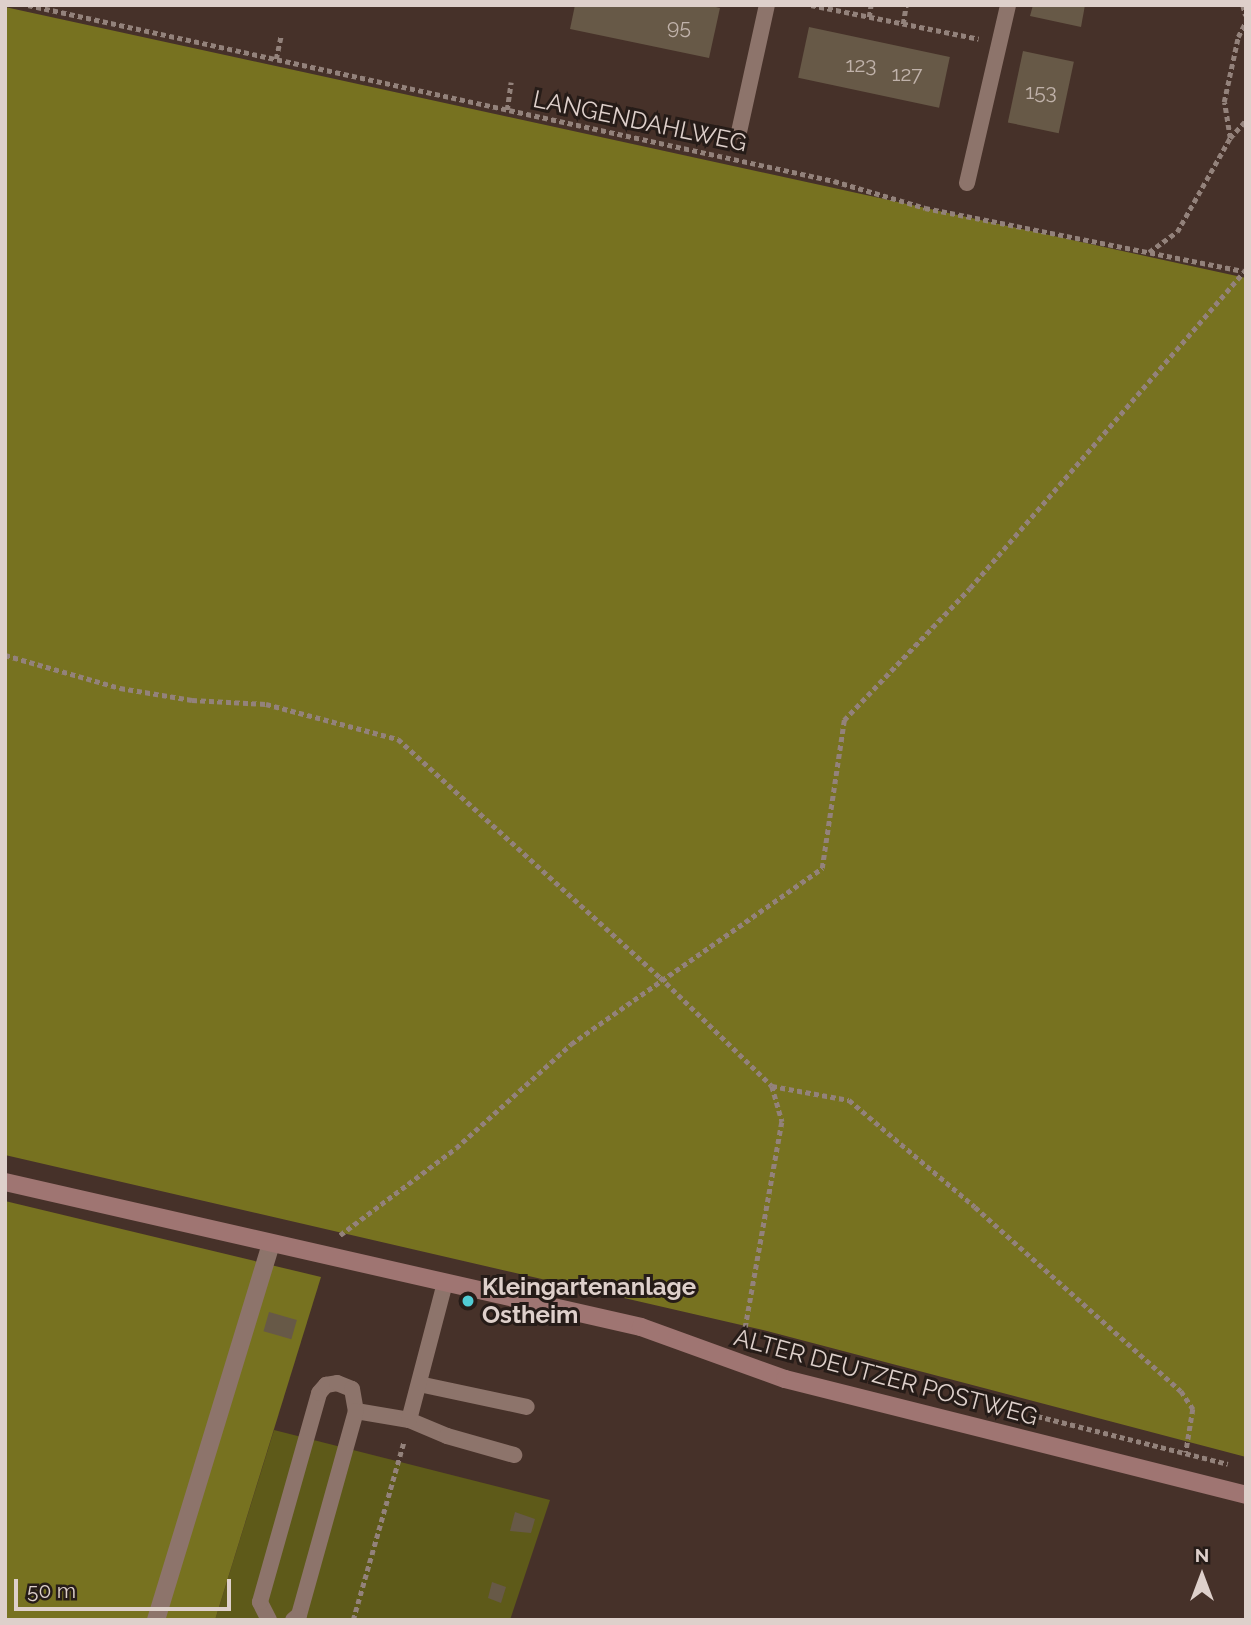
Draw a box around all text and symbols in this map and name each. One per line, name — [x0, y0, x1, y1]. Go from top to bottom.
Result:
house number: 95 — [667, 14, 691, 40]
house number: 123 — [845, 52, 877, 78]
house number: 127 — [891, 61, 923, 87]
house number: 153 — [1025, 79, 1057, 105]
street label: LANGENDAHLWEG — [531, 84, 749, 158]
place label: Kleingartenanlage Ostheim — [482, 1273, 696, 1329]
marker: Kleingartenanlage Ostheim — [460, 1293, 476, 1309]
street label: ALTER DEUTZER POSTWEG — [731, 1323, 1041, 1431]
north arrow — [1167, 1541, 1237, 1611]
text: N — [1195, 1544, 1209, 1566]
scale bar — [18, 1566, 234, 1610]
text: 50 m — [27, 1578, 76, 1603]

